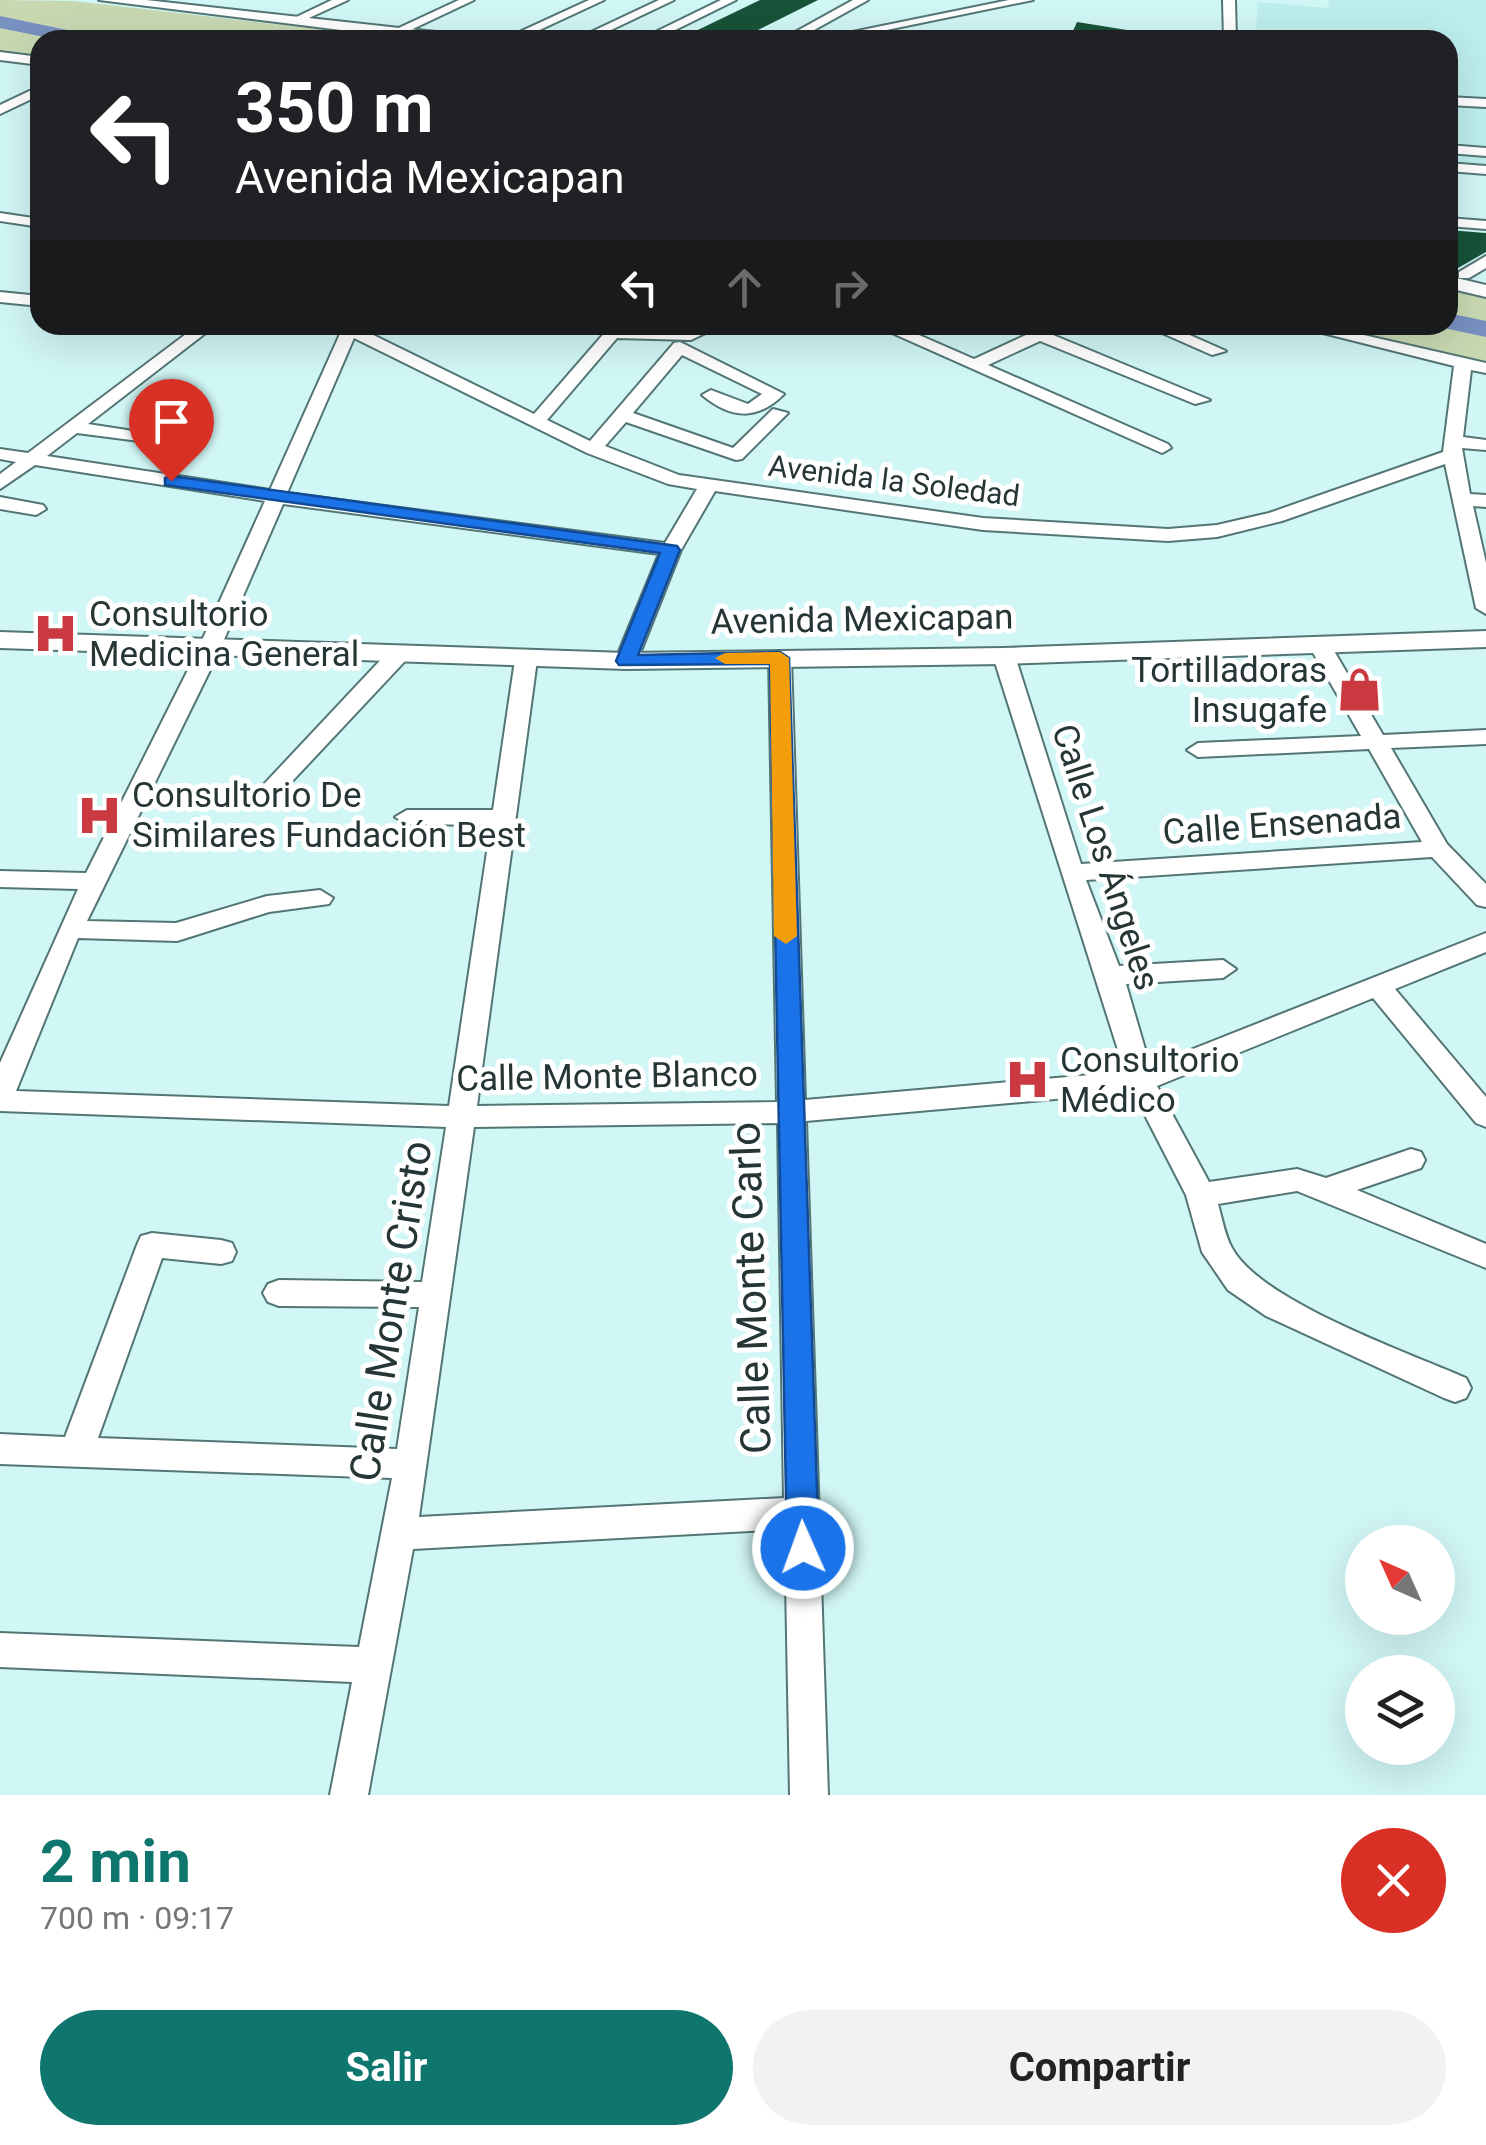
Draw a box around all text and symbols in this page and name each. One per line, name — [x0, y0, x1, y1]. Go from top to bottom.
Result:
text: 350 m — [235, 67, 434, 149]
icon: left — [70, 70, 200, 200]
text: Avenida Mexicapan — [235, 151, 625, 204]
icon: left — [612, 260, 667, 315]
icon: ahead — [717, 260, 772, 315]
icon: right — [822, 260, 877, 315]
pin — [129, 379, 214, 482]
icon: arrive — [144, 394, 199, 449]
street label: Avenida la Soledad — [766, 448, 1022, 513]
place label: Consultorio Medicina General — [89, 594, 359, 675]
street label: Avenida Mexicapan — [710, 596, 1014, 643]
hospital icon: Consultorio Medicina General — [32, 610, 80, 658]
place label: Tortilladoras Insugafe — [1131, 650, 1327, 731]
shop icon: Tortilladoras Insugafe — [1336, 666, 1384, 714]
street label: Calle Los Ángeles — [1043, 719, 1168, 995]
place label: Consultorio De Similares Fundación Best — [132, 775, 526, 856]
hospital icon: Consultorio De Similares Fundación Best — [75, 791, 123, 839]
street label: Calle Ensenada — [1161, 796, 1403, 853]
place label: Consultorio Médico — [1060, 1040, 1239, 1121]
street label: Calle Monte Blanco — [456, 1053, 758, 1100]
hospital icon: Consultorio Médico — [1003, 1056, 1051, 1104]
street label: Calle Monte Carlo — [720, 1121, 781, 1455]
street label: Calle Monte Cristo — [339, 1137, 442, 1485]
position arrow — [751, 1496, 855, 1600]
north arrow — [1345, 1525, 1455, 1635]
map controls — [1345, 1525, 1455, 1765]
button: layers — [1345, 1655, 1455, 1765]
text: 2 min — [40, 1826, 191, 1897]
button: close — [1341, 1828, 1446, 1933]
text: 700 m · 09:17 — [40, 1899, 234, 1937]
button: Salir — [40, 2010, 733, 2125]
button: Compartir — [753, 2010, 1446, 2125]

